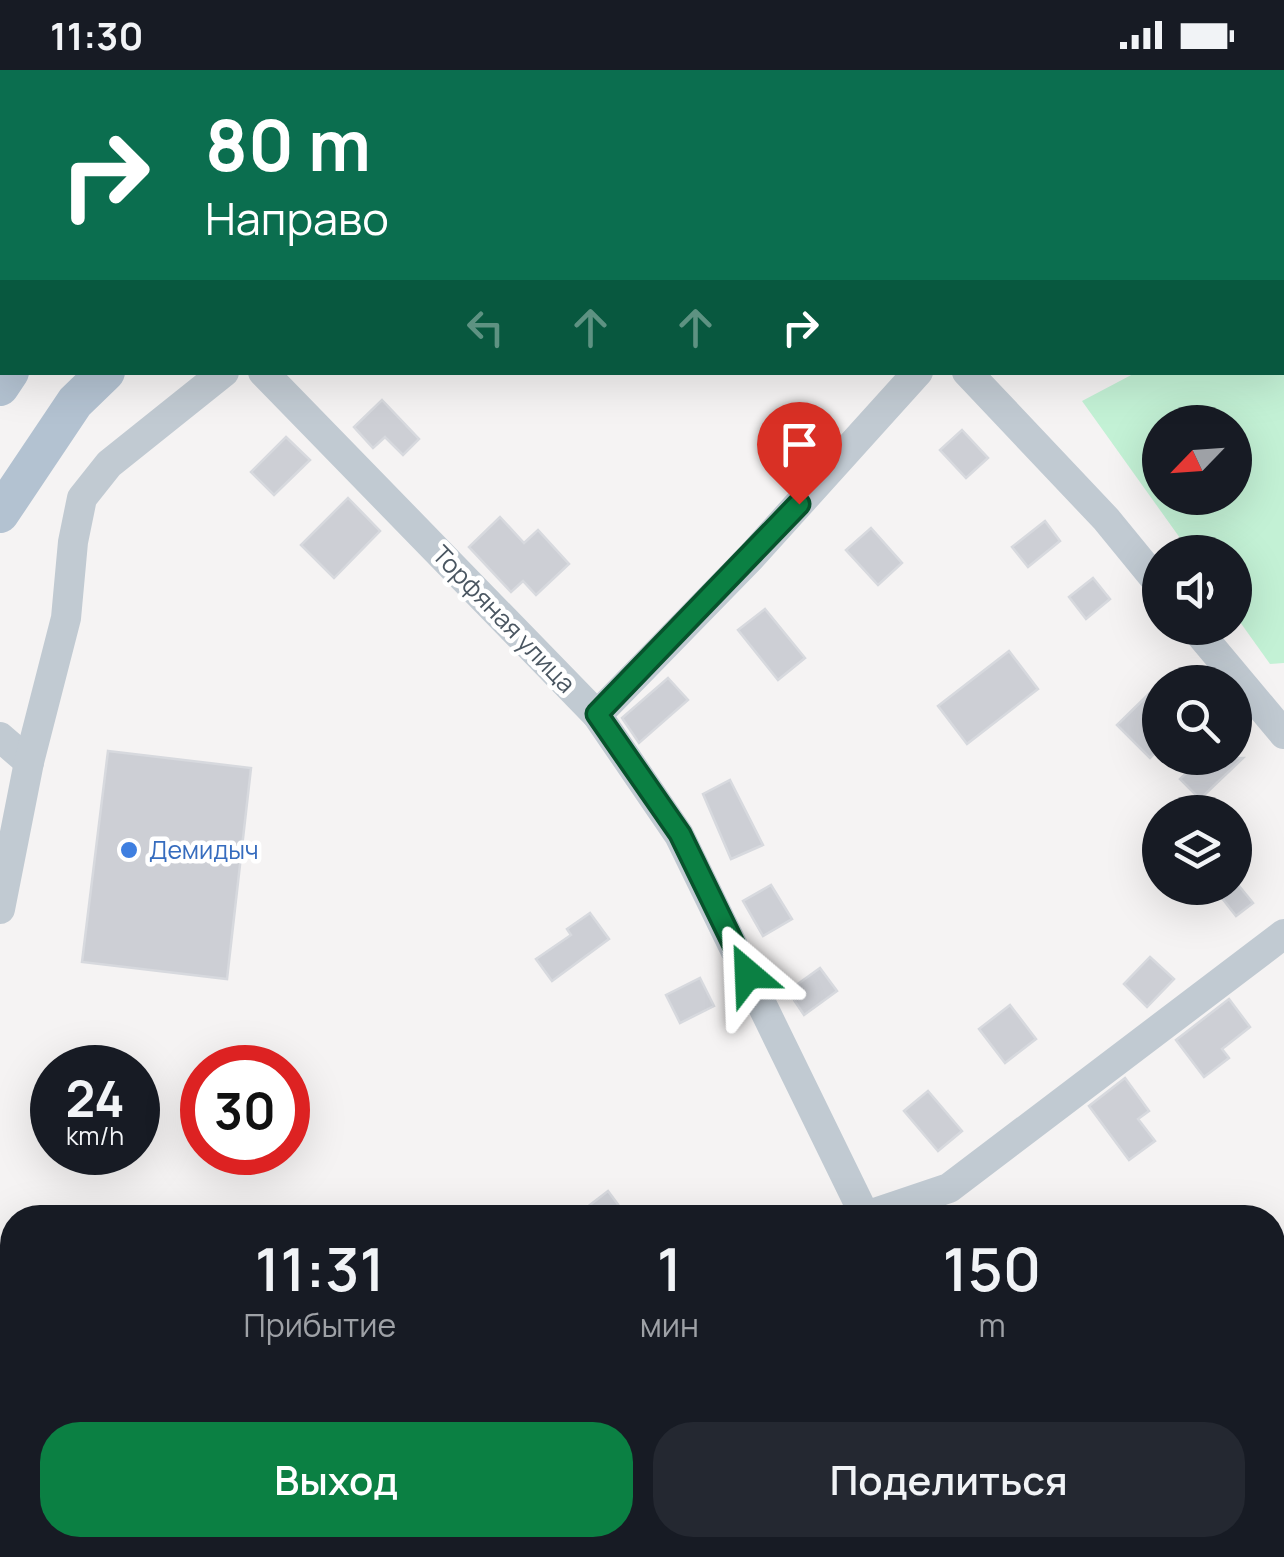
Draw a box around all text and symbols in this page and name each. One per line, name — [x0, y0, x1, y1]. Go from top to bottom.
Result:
text: 11:30 — [50, 9, 143, 61]
text: 80 m — [205, 96, 371, 192]
icon: right — [40, 110, 170, 240]
text: Направо — [205, 187, 389, 249]
icon: left — [458, 300, 513, 355]
icon: ahead — [563, 300, 618, 355]
icon: ahead — [668, 300, 723, 355]
icon: right — [773, 300, 828, 355]
pin — [757, 402, 842, 505]
north arrow — [1142, 405, 1252, 515]
map controls — [1142, 405, 1252, 905]
icon: arrive — [772, 417, 827, 472]
button: sound — [1142, 535, 1252, 645]
street label: Торфяная улица — [425, 537, 584, 700]
button: search — [1142, 665, 1252, 775]
button: layers — [1142, 795, 1252, 905]
place label: Демидыч — [149, 832, 259, 867]
marker: Демидыч — [118, 839, 140, 861]
position arrow — [696, 922, 800, 1026]
speed limit sign: 30 — [180, 1045, 310, 1175]
text: 24 — [65, 1064, 125, 1132]
text: km/h — [66, 1118, 124, 1153]
text: 11:31 — [255, 1227, 385, 1309]
text: 1 — [657, 1227, 682, 1309]
text: 150 — [943, 1227, 1041, 1309]
text: Прибытие — [244, 1303, 396, 1347]
text: мин — [640, 1303, 699, 1347]
text: m — [978, 1303, 1006, 1347]
button: Выход — [40, 1422, 633, 1537]
button: Поделиться — [653, 1422, 1245, 1537]

